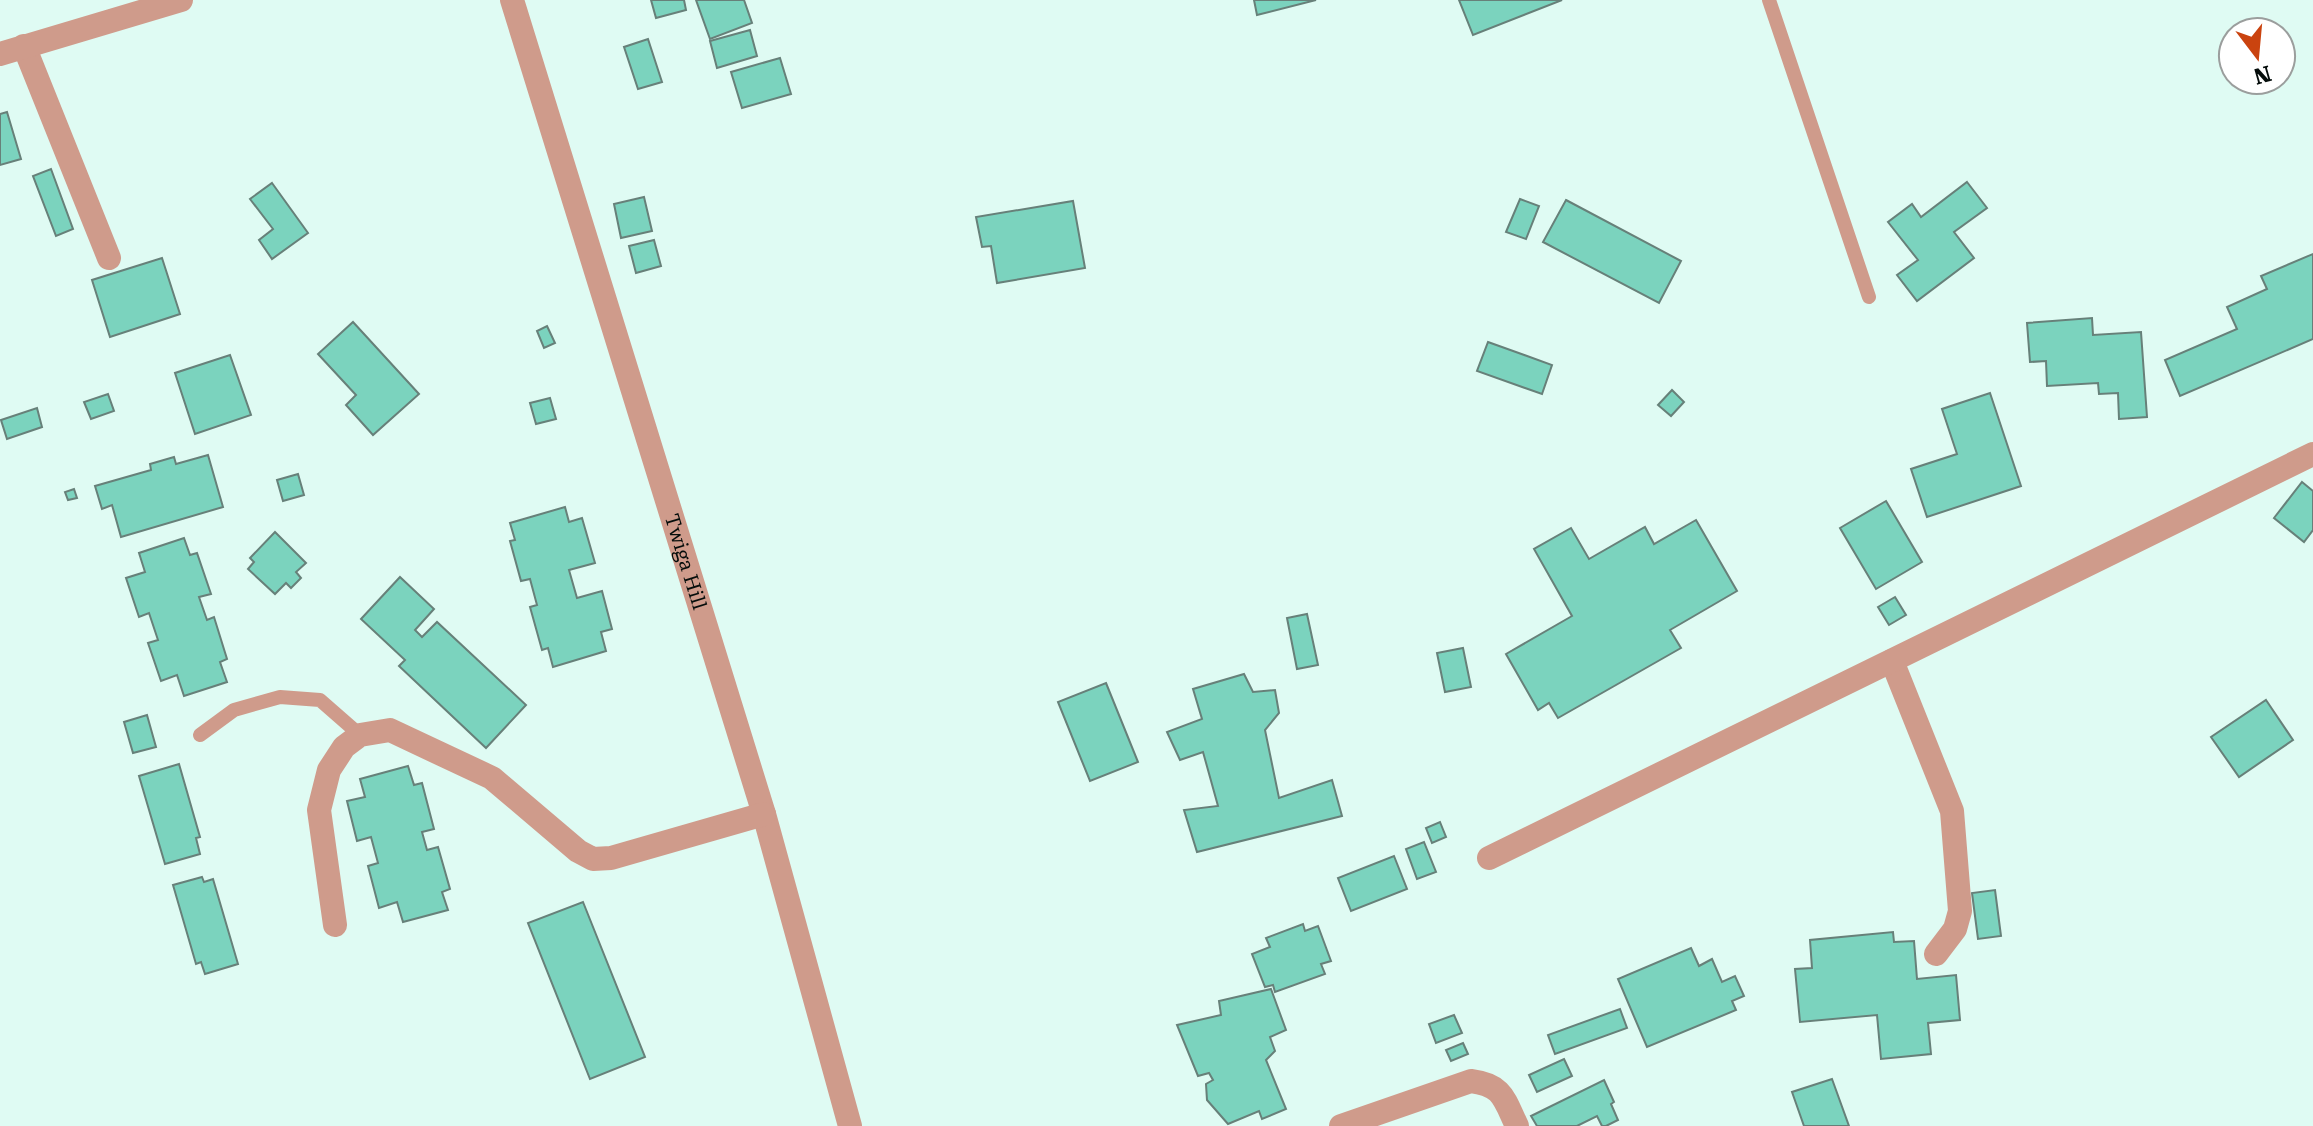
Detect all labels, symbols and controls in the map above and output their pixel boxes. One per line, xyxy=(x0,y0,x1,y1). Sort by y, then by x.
north arrow xyxy=(2217,16,2297,96)
text: N xyxy=(2251,60,2274,89)
street label: Twiga Hill xyxy=(660,511,712,612)

